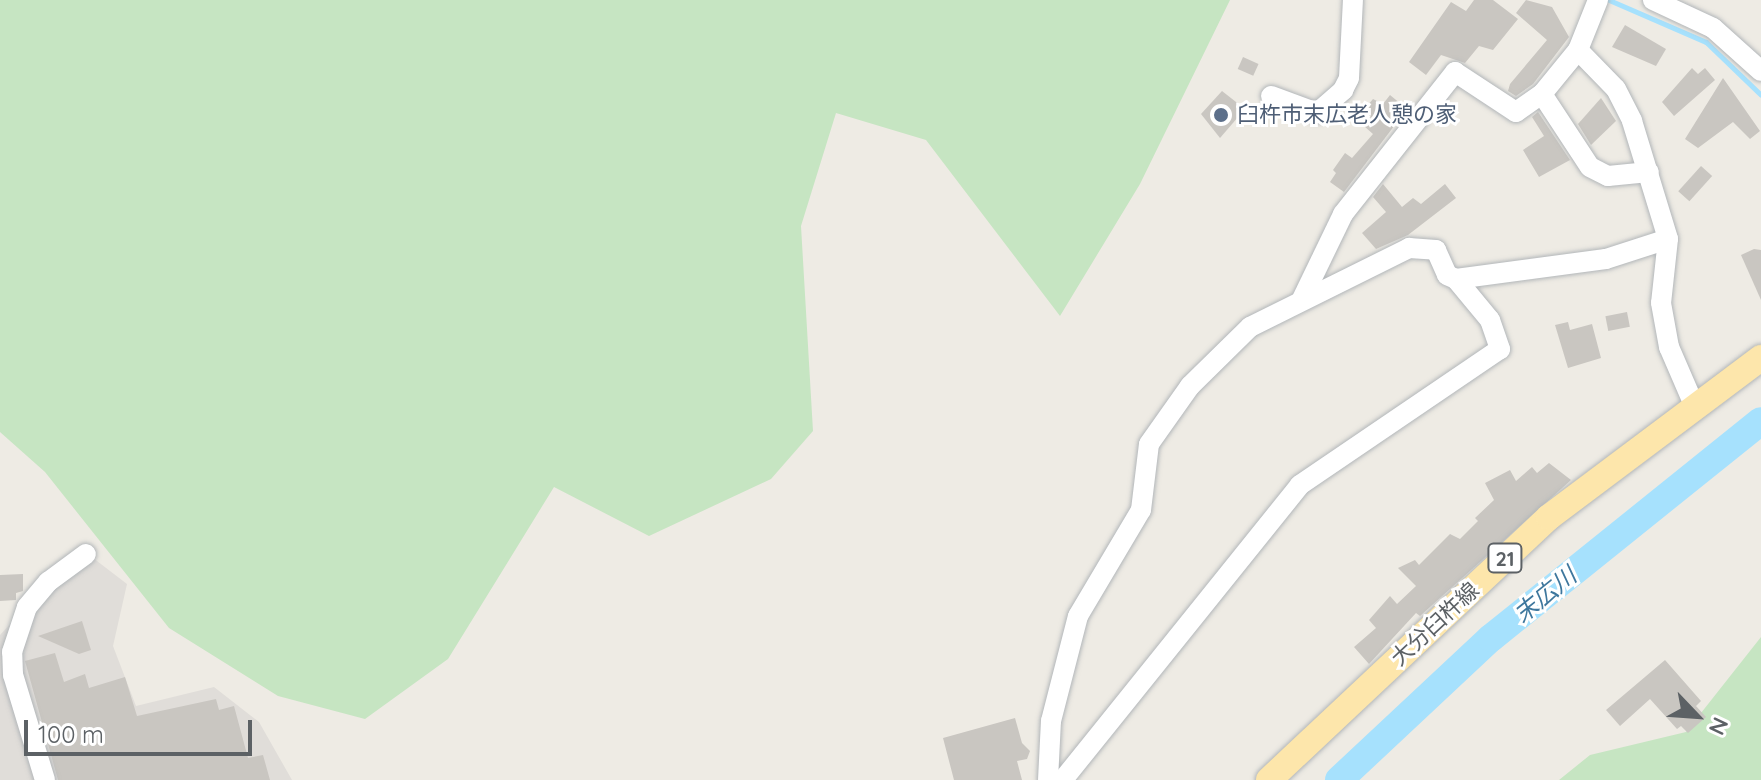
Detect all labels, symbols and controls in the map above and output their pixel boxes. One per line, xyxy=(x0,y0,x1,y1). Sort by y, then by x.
place label: 臼杵市末広老人憩の家 xyxy=(1237,102,1457,128)
marker: 臼杵市末広老人憩の家 xyxy=(1212,106,1230,124)
road number: 21 xyxy=(1487,542,1523,574)
water label: 末広川 xyxy=(1508,561,1582,629)
street label: 大分臼杵線 xyxy=(1386,577,1484,671)
north arrow xyxy=(1657,676,1737,756)
scale bar xyxy=(28,704,256,754)
text: N xyxy=(1703,713,1735,739)
text: 100 m xyxy=(38,719,104,749)

